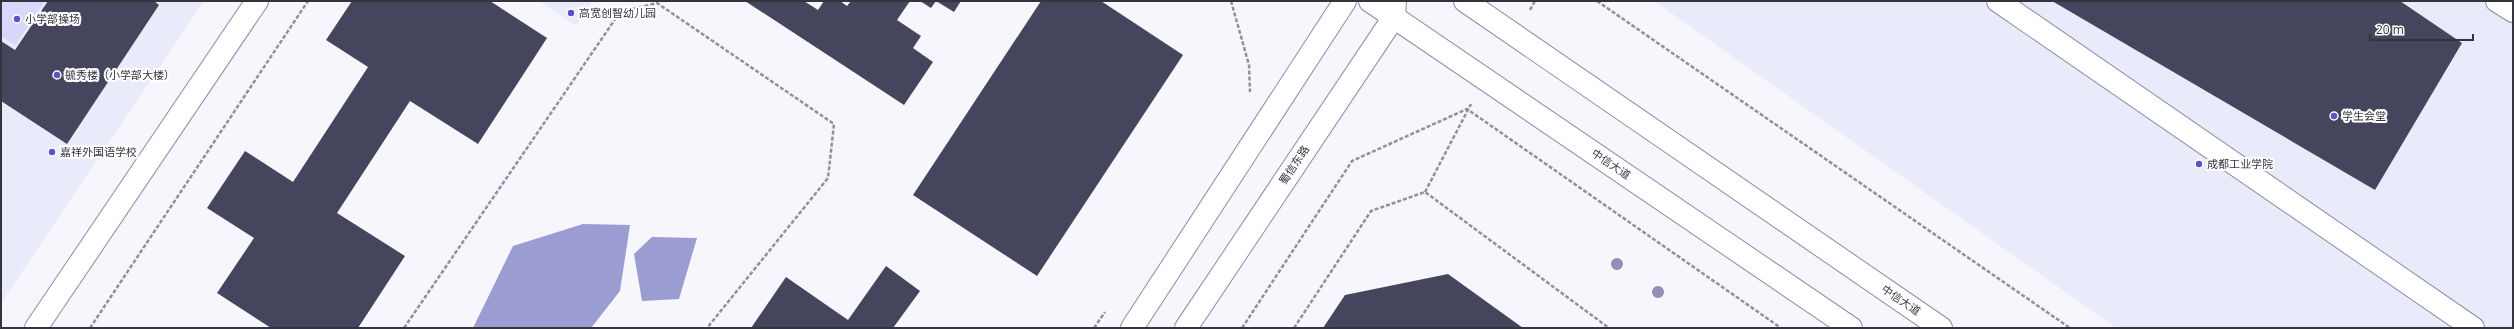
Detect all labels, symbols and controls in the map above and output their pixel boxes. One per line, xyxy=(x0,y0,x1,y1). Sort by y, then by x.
place label: 高宽创智幼儿园 xyxy=(579,5,656,20)
marker: 高宽创智幼儿园 xyxy=(566,8,576,18)
place label: 小学部操场 xyxy=(25,11,80,26)
marker: 小学部操场 xyxy=(12,14,22,24)
scale bar xyxy=(2370,16,2473,42)
text: 20 m xyxy=(2376,21,2404,38)
place label: 毓秀楼（小学部大楼） xyxy=(65,67,175,82)
marker: 毓秀楼（小学部大楼） xyxy=(52,70,62,80)
place label: 学生会堂 xyxy=(2342,108,2386,123)
marker: 学生会堂 xyxy=(2329,111,2339,121)
street label: 蜀信东路 xyxy=(1275,142,1312,187)
place label: 嘉祥外国语学校 xyxy=(60,144,137,159)
street label: 中信大道 xyxy=(1589,145,1634,182)
marker: 嘉祥外国语学校 xyxy=(47,147,57,157)
place label: 成都工业学院 xyxy=(2207,156,2273,171)
marker: 成都工业学院 xyxy=(2194,159,2204,169)
street label: 中信大道 xyxy=(1879,281,1924,318)

